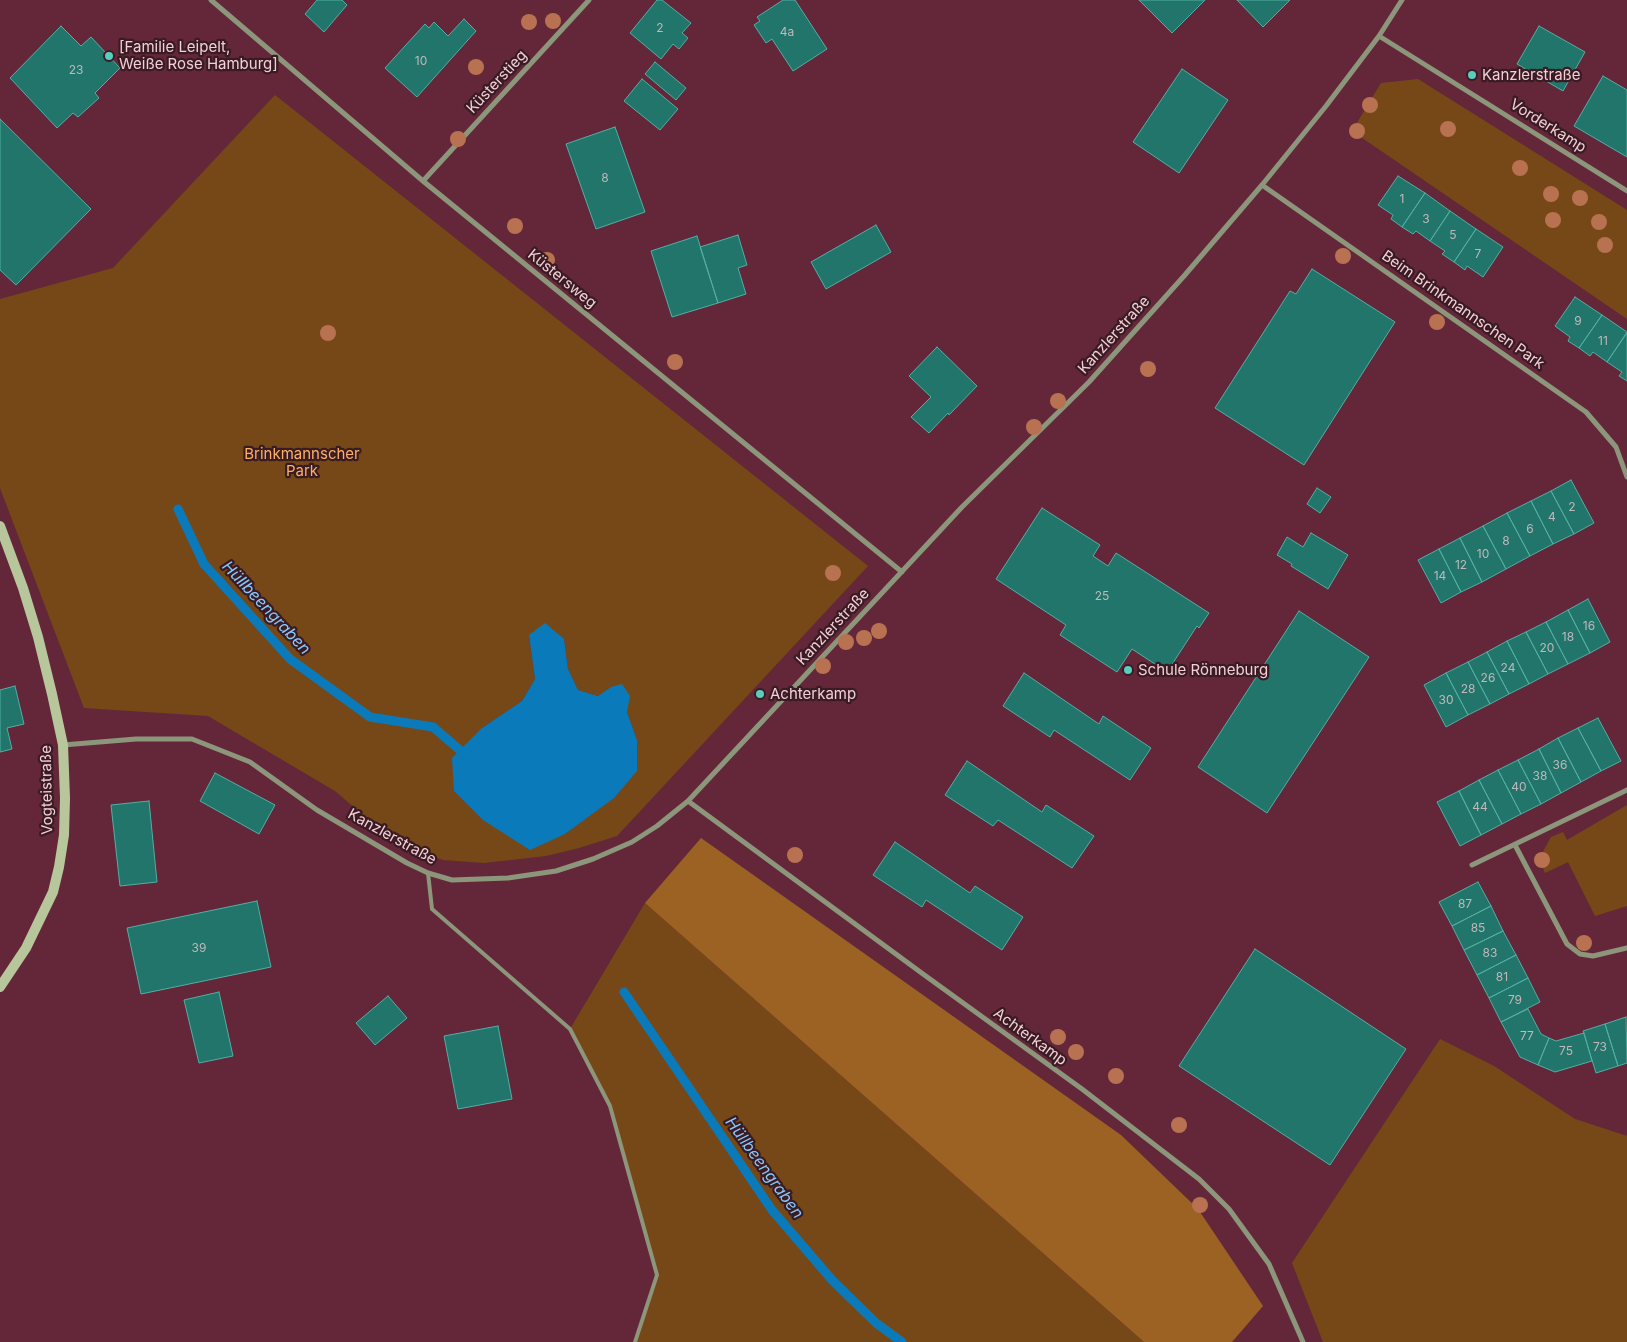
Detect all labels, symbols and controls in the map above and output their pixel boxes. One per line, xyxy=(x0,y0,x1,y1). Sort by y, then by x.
house number: 2 xyxy=(656,21,664,35)
house number: 4a xyxy=(780,25,794,39)
place label: [Familie Leipelt, Weiße Rose Hamburg] xyxy=(119,38,278,73)
street label: Küsterstieg xyxy=(463,47,531,117)
marker: [Familie Leipelt, Weiße Rose Hamburg] xyxy=(103,50,115,62)
house number: 10 xyxy=(415,54,427,68)
house number: 23 xyxy=(69,63,83,77)
place label: Kanzlerstraße xyxy=(1482,66,1581,84)
marker: Kanzlerstraße xyxy=(1466,69,1478,81)
street label: Vorderkamp xyxy=(1506,95,1590,157)
house number: 8 xyxy=(601,171,609,185)
house number: 1 xyxy=(1400,192,1404,206)
house number: 3 xyxy=(1422,212,1430,226)
house number: 5 xyxy=(1449,228,1457,242)
street label: Küstersweg xyxy=(524,246,600,312)
street label: Beim Brinkmannschen Park xyxy=(1378,247,1548,373)
house number: 7 xyxy=(1475,247,1481,261)
street label: Kanzlerstraße xyxy=(1074,292,1154,378)
house number: 9 xyxy=(1574,314,1582,328)
house number: 11 xyxy=(1598,334,1608,348)
park label: Brinkmannscher Park xyxy=(244,445,360,480)
house number: 2 xyxy=(1568,500,1576,514)
house number: 4 xyxy=(1548,510,1556,524)
house number: 6 xyxy=(1526,522,1534,536)
house number: 8 xyxy=(1502,534,1510,548)
house number: 10 xyxy=(1477,547,1489,561)
water label: Hüllbeengraben xyxy=(218,557,314,659)
house number: 12 xyxy=(1455,558,1467,572)
house number: 14 xyxy=(1434,569,1446,583)
street label: Kanzlerstraße xyxy=(793,585,873,669)
house number: 25 xyxy=(1095,589,1109,603)
house number: 16 xyxy=(1583,619,1595,633)
house number: 18 xyxy=(1562,630,1574,644)
house number: 20 xyxy=(1540,641,1554,655)
place label: Schule Rönneburg xyxy=(1138,661,1268,679)
house number: 24 xyxy=(1501,661,1515,675)
marker: Schule Rönneburg xyxy=(1122,664,1134,676)
house number: 26 xyxy=(1481,671,1495,685)
house number: 28 xyxy=(1461,682,1475,696)
place label: Achterkamp xyxy=(770,685,856,703)
marker: Achterkamp xyxy=(754,688,766,700)
house number: 30 xyxy=(1439,693,1453,707)
street label: Vogteistraße xyxy=(37,745,57,835)
house number: 36 xyxy=(1553,758,1567,772)
house number: 38 xyxy=(1533,769,1547,783)
house number: 40 xyxy=(1511,780,1527,794)
house number: 44 xyxy=(1472,800,1488,814)
street label: Kanzlerstraße xyxy=(345,805,439,869)
house number: 87 xyxy=(1458,897,1472,911)
house number: 85 xyxy=(1471,921,1485,935)
house number: 39 xyxy=(192,941,206,955)
house number: 83 xyxy=(1483,946,1497,960)
house number: 81 xyxy=(1496,970,1508,984)
house number: 79 xyxy=(1508,993,1522,1007)
street label: Achterkamp xyxy=(990,1004,1070,1070)
house number: 77 xyxy=(1520,1029,1534,1043)
house number: 73 xyxy=(1593,1040,1607,1054)
house number: 75 xyxy=(1559,1044,1573,1058)
water label: Hüllbeengraben xyxy=(721,1114,807,1222)

